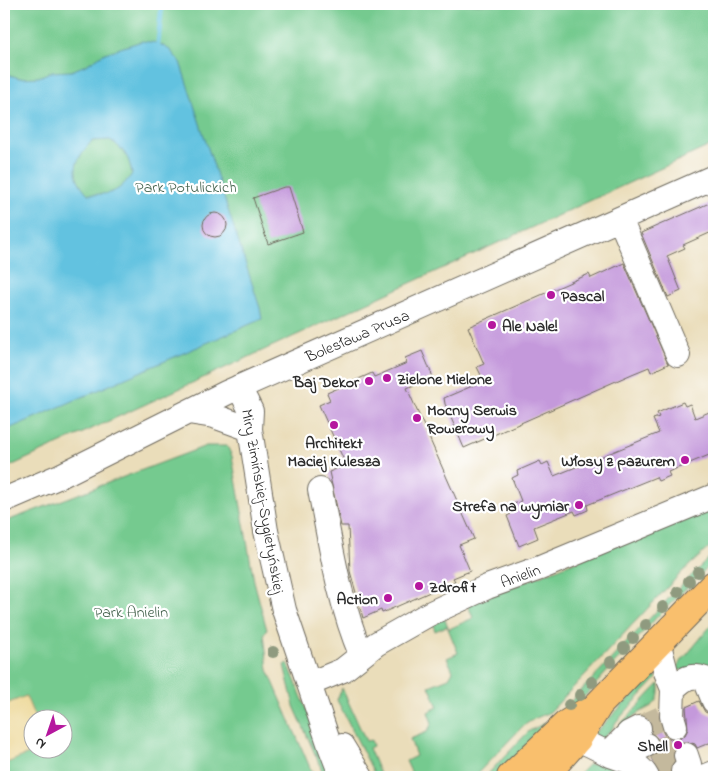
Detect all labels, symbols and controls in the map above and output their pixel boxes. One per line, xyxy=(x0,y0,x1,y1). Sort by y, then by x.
park label: Park Potulickich xyxy=(135,176,237,200)
place label: Pascal xyxy=(561,285,605,309)
marker: Pascal xyxy=(545,289,557,301)
street label: Bolesława Prusa xyxy=(301,304,414,370)
place label: Ale Nale! xyxy=(502,315,558,339)
marker: Ale Nale! xyxy=(486,319,498,331)
place label: Zielone Mielone xyxy=(397,368,493,392)
place label: Baj Dekor xyxy=(292,371,360,395)
marker: Zielone Mielone xyxy=(381,372,393,384)
marker: Baj Dekor xyxy=(363,375,375,387)
place label: Mocny Serwis Rowerowy xyxy=(426,399,517,442)
street label: Miry Zimińskiej-Sygietyńskiej xyxy=(234,407,290,596)
marker: Mocny Serwis Rowerowy xyxy=(411,412,423,424)
marker: Architekt Maciej Kulesza xyxy=(328,419,340,431)
place label: Architekt Maciej Kulesza xyxy=(288,432,381,474)
place label: Włosy z pazurem xyxy=(561,450,676,475)
marker: Włosy z pazurem xyxy=(679,454,691,466)
place label: Strefa na wymiar xyxy=(452,495,570,520)
marker: Strefa na wymiar xyxy=(573,499,585,511)
street label: Anielin xyxy=(497,559,544,595)
place label: Zdrofit xyxy=(429,576,477,600)
marker: Zdrofit xyxy=(413,580,425,592)
place label: Action xyxy=(337,588,378,612)
marker: Action xyxy=(382,592,394,604)
park label: Park Anielin xyxy=(94,601,168,625)
north arrow xyxy=(22,708,72,758)
text: N xyxy=(30,732,51,754)
place label: Shell xyxy=(638,735,668,759)
marker: Shell xyxy=(672,739,684,751)

